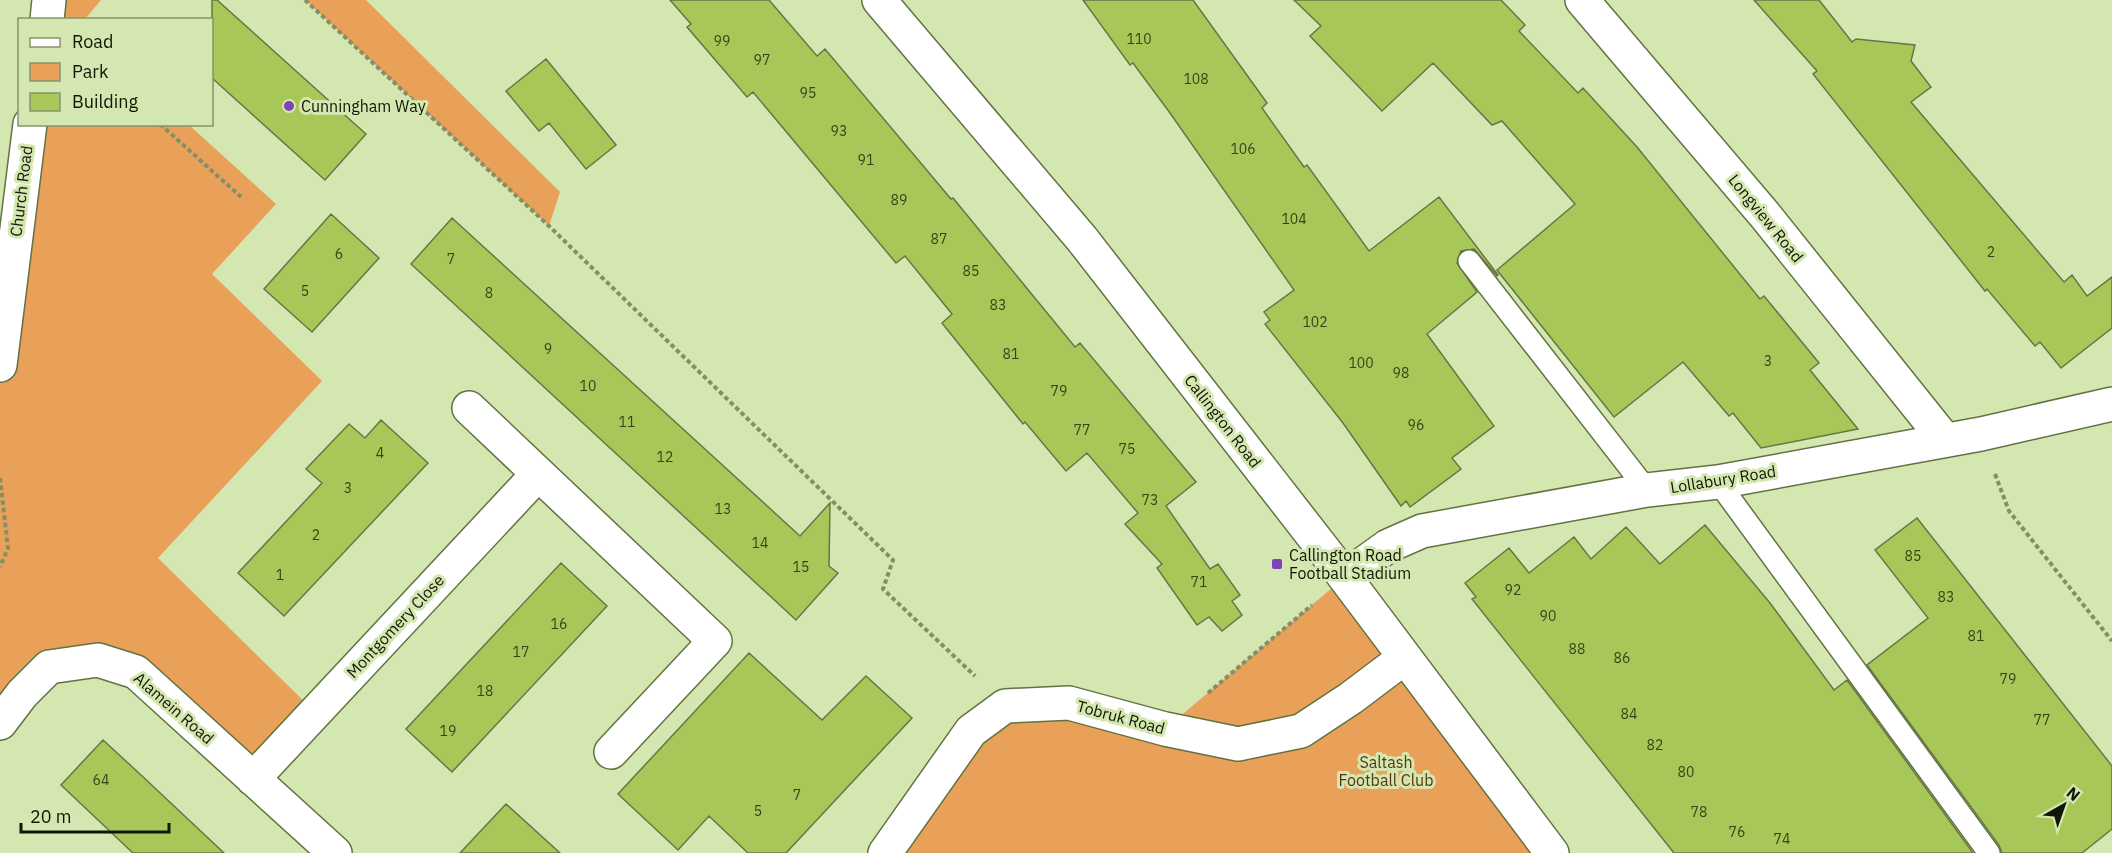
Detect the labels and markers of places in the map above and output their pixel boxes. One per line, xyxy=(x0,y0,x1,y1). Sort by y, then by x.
place label: Cunningham Way xyxy=(301,96,426,116)
marker: Cunningham Way xyxy=(282,99,296,113)
place label: Callington Road Football Stadium xyxy=(1289,545,1411,583)
marker: Callington Road Football Stadium xyxy=(1270,557,1284,571)

